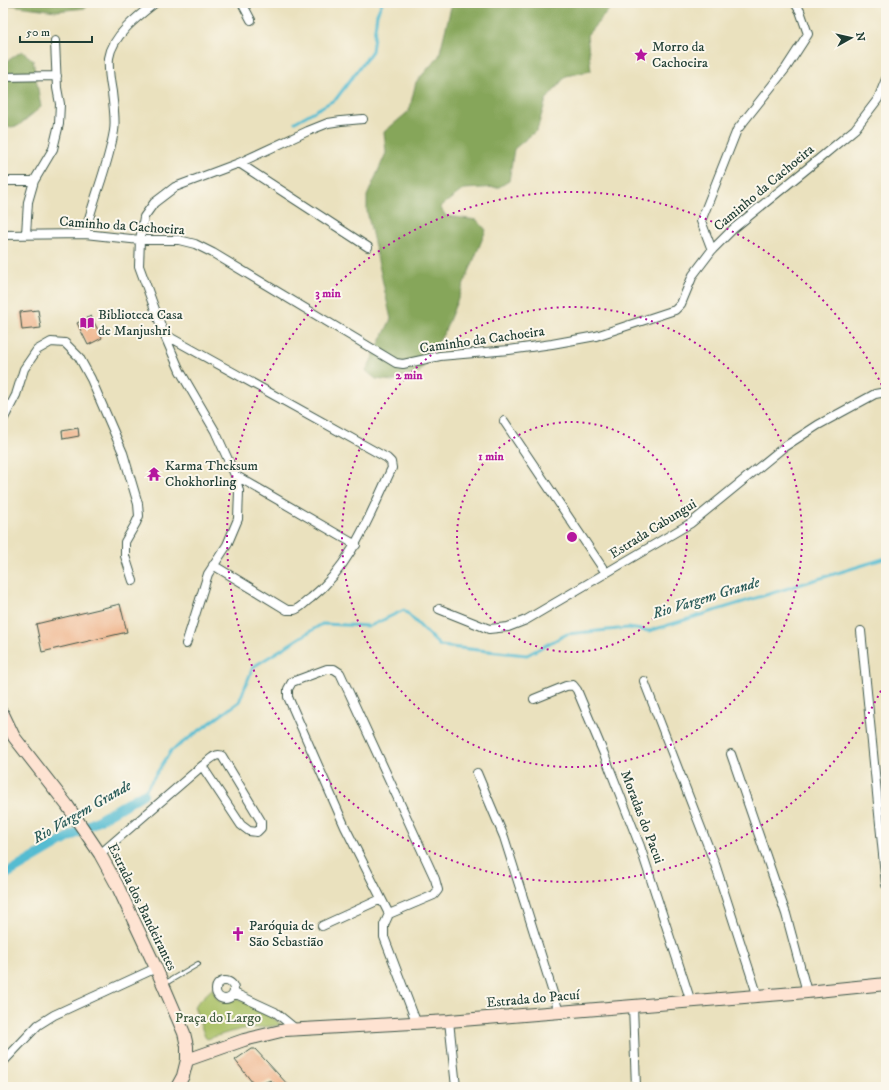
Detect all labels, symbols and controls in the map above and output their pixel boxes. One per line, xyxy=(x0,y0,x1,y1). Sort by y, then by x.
scale bar xyxy=(20,18,92,44)
north arrow xyxy=(831,18,871,58)
text: 50 m xyxy=(26,25,50,40)
text: N xyxy=(852,31,867,42)
place label: Morro da Cachoeira xyxy=(652,38,708,72)
place icon: Morro da Cachoeira xyxy=(633,47,649,63)
street label: Caminho da Cachoeira xyxy=(710,141,818,235)
street label: Caminho da Cachoeira xyxy=(59,213,185,239)
text: 3 min xyxy=(315,286,341,301)
place label: Biblioteca Casa de Manjushri xyxy=(98,306,183,340)
library icon: Biblioteca Casa de Manjushri xyxy=(79,315,95,331)
street label: Caminho da Cachoeira xyxy=(419,322,546,358)
text: 2 min xyxy=(396,368,423,383)
text: 1 min xyxy=(478,449,504,464)
place label: Karma Theksum Chokhorling xyxy=(165,457,259,491)
temple icon: Karma Theksum Chokhorling xyxy=(146,466,162,482)
street label: Estrada Cabungui xyxy=(606,495,700,563)
centre of rings xyxy=(565,530,579,544)
water label: Rio Vargem Grande xyxy=(649,572,763,624)
street label: Moradas do Pacui xyxy=(616,768,668,867)
water label: Rio Vargem Grande xyxy=(28,776,135,848)
street label: Estrada dos Bandeirantes xyxy=(103,840,181,974)
place label: Paróquia de São Sebastião xyxy=(249,917,323,951)
church icon: Paróquia de São Sebastião xyxy=(230,926,246,942)
street label: Estrada do Pacuí xyxy=(486,986,582,1012)
park label: Praça do Largo xyxy=(175,1009,261,1027)

